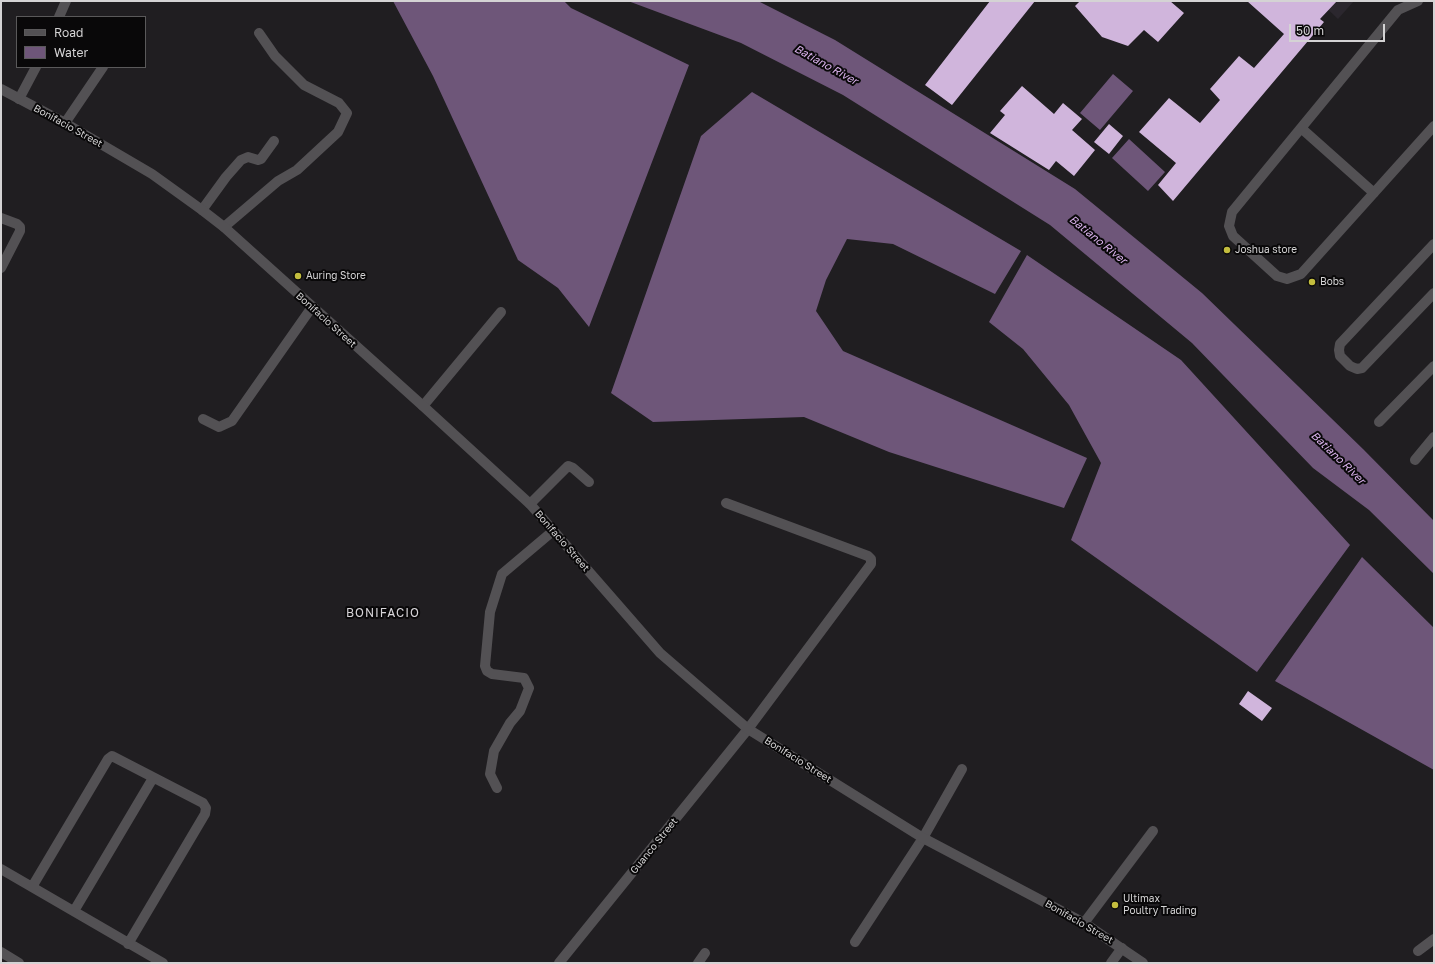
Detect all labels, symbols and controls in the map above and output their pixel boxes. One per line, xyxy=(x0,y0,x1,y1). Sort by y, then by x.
legend xyxy=(16,16,146,68)
scale bar xyxy=(1291,16,1387,42)
text: 50 m xyxy=(1296,23,1324,38)
text: Road xyxy=(54,25,83,40)
water label: Batiano River xyxy=(792,42,860,88)
text: Water xyxy=(54,45,88,60)
street label: Bonifacio Street xyxy=(31,102,105,150)
water label: Batiano River xyxy=(1067,213,1129,267)
place label: Joshua store xyxy=(1235,244,1297,256)
marker: Joshua store xyxy=(1222,245,1232,255)
place label: Auring Store xyxy=(306,270,366,282)
marker: Auring Store xyxy=(293,271,303,281)
place label: Bobs xyxy=(1320,276,1344,288)
marker: Bobs xyxy=(1307,277,1317,287)
street label: Bonifacio Street xyxy=(293,290,359,350)
water label: Batiano River xyxy=(1308,429,1368,487)
street label: Bonifacio Street xyxy=(532,508,592,574)
district label: BONIFACIO xyxy=(346,606,420,620)
street label: Bonifacio Street xyxy=(762,735,834,785)
street label: Guanco Street xyxy=(628,816,680,876)
place label: Ultimax Poultry Trading xyxy=(1123,893,1197,916)
street label: Bonifacio Street xyxy=(1043,898,1115,946)
marker: Ultimax Poultry Trading xyxy=(1110,900,1120,910)

